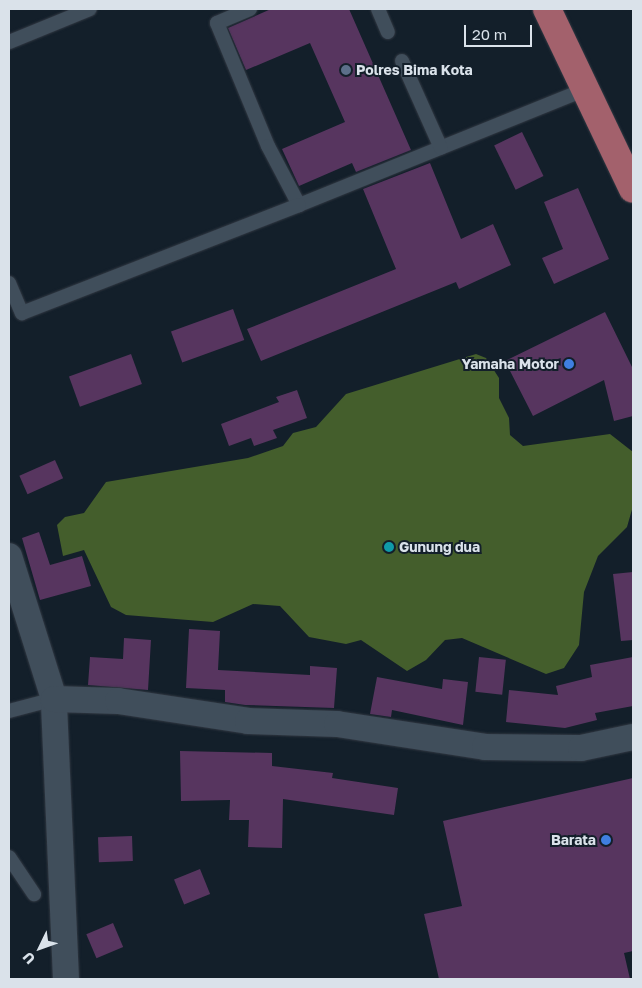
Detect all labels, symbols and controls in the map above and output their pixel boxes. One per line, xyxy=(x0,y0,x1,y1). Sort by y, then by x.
scale bar xyxy=(467,15,534,47)
text: 20 m xyxy=(472,25,507,43)
place label: Polres Bima Kota xyxy=(356,62,473,78)
marker: Polres Bima Kota xyxy=(340,64,352,76)
place label: Yamaha Motor xyxy=(461,356,559,372)
marker: Yamaha Motor xyxy=(563,358,575,370)
place label: Gunung dua xyxy=(399,539,480,555)
marker: Gunung dua xyxy=(383,541,395,553)
place label: Barata xyxy=(551,832,596,848)
marker: Barata xyxy=(600,834,612,846)
north arrow xyxy=(15,923,65,973)
text: U xyxy=(19,949,38,968)

